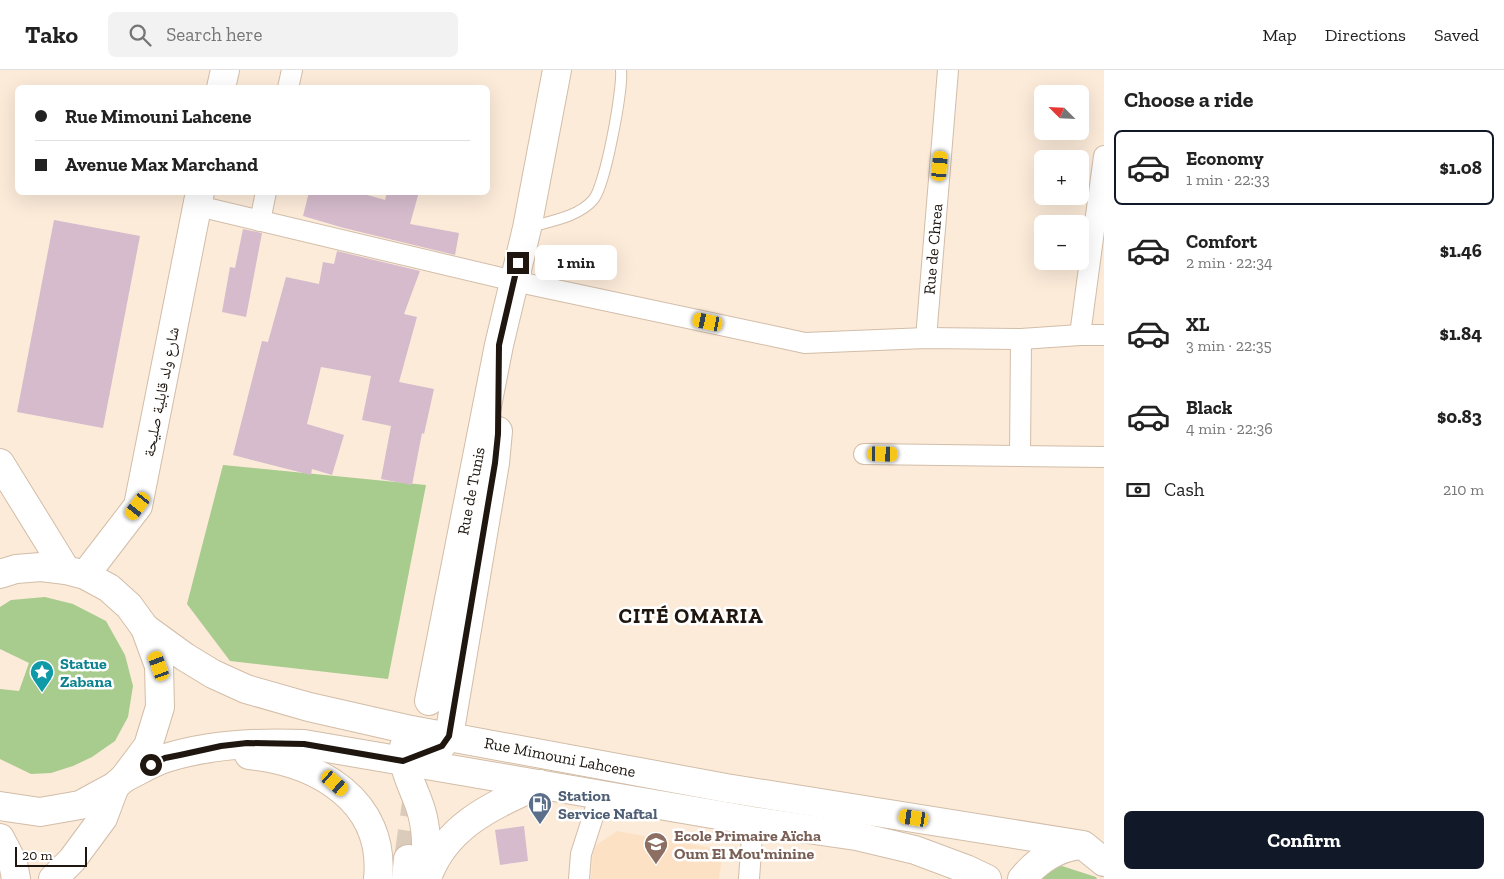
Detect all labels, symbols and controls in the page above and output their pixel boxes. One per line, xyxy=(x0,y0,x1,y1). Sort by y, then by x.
search box xyxy=(108,12,458,57)
text: Tako xyxy=(25,20,78,49)
icon: search xyxy=(126,21,154,49)
text: Search here xyxy=(166,23,262,46)
text: Map xyxy=(1262,24,1297,46)
text: Directions xyxy=(1325,24,1406,46)
text: Saved xyxy=(1434,24,1479,46)
north arrow xyxy=(1034,85,1089,140)
map controls xyxy=(1034,85,1089,270)
text: Choose a ride xyxy=(1124,86,1254,113)
text: Rue Mimouni Lahcene xyxy=(65,105,252,128)
icon: car xyxy=(1126,145,1171,190)
text: Economy xyxy=(1186,147,1264,170)
car xyxy=(931,150,948,182)
button: + xyxy=(1034,150,1089,205)
text: Avenue Max Marchand xyxy=(65,153,258,176)
text: $1.08 xyxy=(1439,156,1482,179)
text: 1 min · 22:33 xyxy=(1186,170,1270,189)
street label: Rue de Chrea xyxy=(920,202,946,295)
button: − xyxy=(1034,215,1089,270)
icon: car xyxy=(1126,228,1171,273)
text: Comfort xyxy=(1186,230,1257,253)
text: $1.46 xyxy=(1440,239,1482,262)
callout: 1 min xyxy=(536,246,618,280)
route end xyxy=(507,252,529,274)
text: 1 min xyxy=(557,253,595,272)
text: 2 min · 22:34 xyxy=(1186,253,1273,272)
icon: car xyxy=(1126,311,1171,356)
car xyxy=(691,312,724,332)
text: XL xyxy=(1186,313,1209,336)
text: $1.84 xyxy=(1440,322,1482,345)
street label: شارع ولد قابلية صليحة xyxy=(139,325,184,459)
text: 3 min · 22:35 xyxy=(1186,336,1272,355)
icon: car xyxy=(1126,394,1171,439)
text: Black xyxy=(1186,396,1232,419)
text: $0.83 xyxy=(1437,405,1482,428)
text: 4 min · 22:36 xyxy=(1186,419,1273,438)
street label: Rue de Tunis xyxy=(453,445,489,537)
car xyxy=(867,446,898,462)
icon: cash xyxy=(1124,476,1152,504)
text: Cash xyxy=(1164,478,1204,501)
text: 210 m xyxy=(1443,480,1484,499)
car xyxy=(122,490,153,522)
district label: CITÉ OMARIA xyxy=(618,603,764,628)
car xyxy=(146,649,171,683)
place label: Statue Zabana xyxy=(60,654,112,691)
place icon: Statue Zabana xyxy=(29,659,55,693)
street label: Rue Mimouni Lahcene xyxy=(483,733,637,781)
route start xyxy=(140,754,162,776)
car xyxy=(318,767,351,799)
place label: Station Service Naftal xyxy=(558,786,658,823)
fuel station icon: Station Service Naftal xyxy=(527,791,553,825)
car xyxy=(898,808,929,828)
button: Confirm xyxy=(1124,811,1484,869)
place label: Ecole Primaire Aïcha Oum El Mou'minine xyxy=(674,826,821,863)
school or university icon: Ecole Primaire Aïcha Oum El Mou'minine xyxy=(643,831,669,865)
scale bar xyxy=(15,844,88,867)
text: 20 m xyxy=(22,847,53,864)

